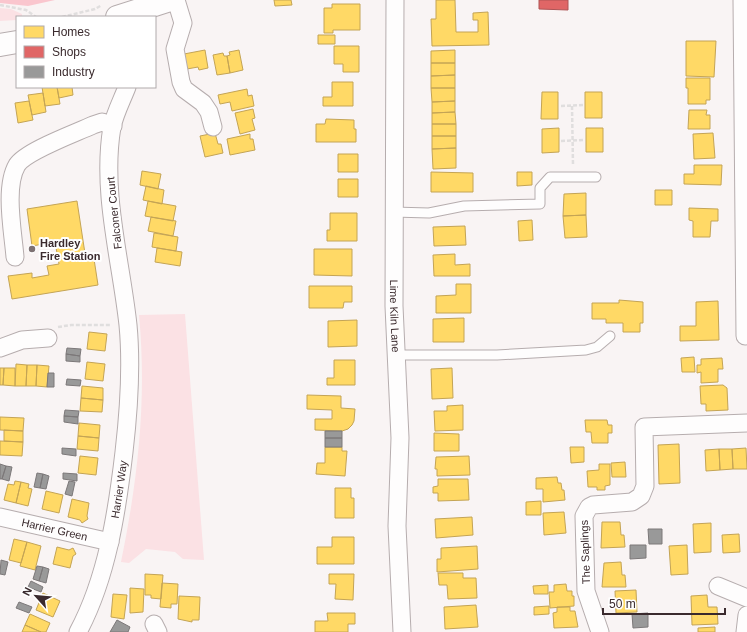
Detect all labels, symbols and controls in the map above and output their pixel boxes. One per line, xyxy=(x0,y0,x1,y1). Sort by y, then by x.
legend xyxy=(16,16,156,88)
text: Homes xyxy=(52,25,90,39)
text: Shops xyxy=(52,45,86,59)
text: Industry xyxy=(52,65,95,79)
street label: Falconer Court xyxy=(104,176,124,250)
place label: Hardley Fire Station xyxy=(40,237,101,262)
marker: Hardley Fire Station xyxy=(27,244,37,254)
street label: Lime Kiln Lane xyxy=(388,280,402,353)
street label: Harrier Way xyxy=(109,459,129,519)
street label: Harrier Green xyxy=(20,516,89,543)
street label: The Saplings xyxy=(578,519,592,584)
north arrow xyxy=(16,576,56,616)
text: N xyxy=(20,585,34,598)
scale bar xyxy=(603,590,725,616)
text: 50 m xyxy=(609,597,636,611)

